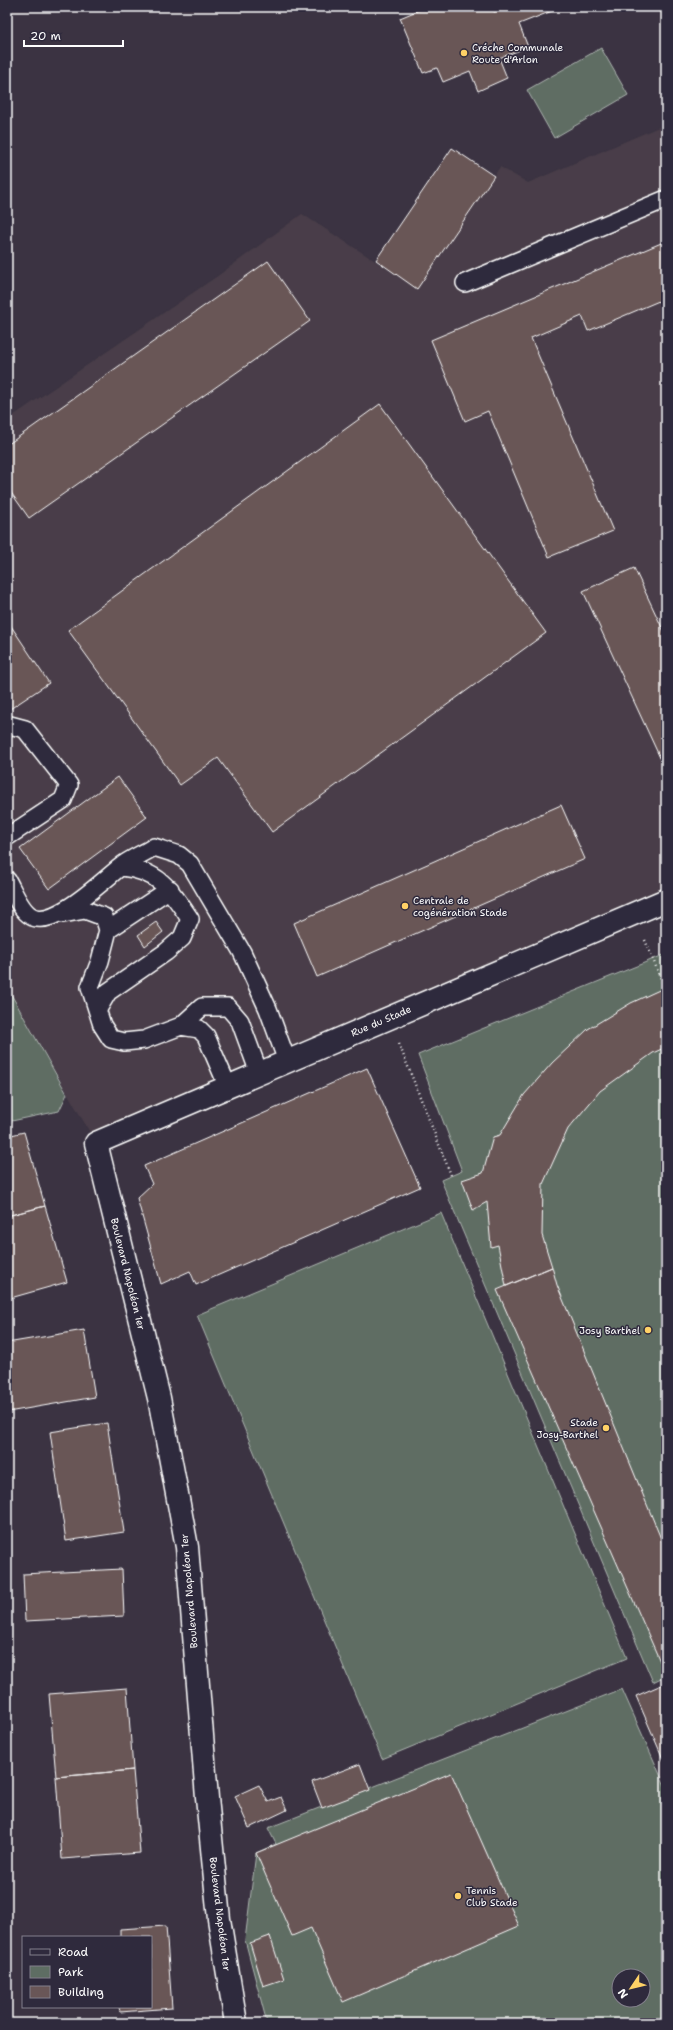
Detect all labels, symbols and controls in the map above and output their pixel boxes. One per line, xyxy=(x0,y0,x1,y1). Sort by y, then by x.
scale bar xyxy=(24,22,123,48)
text: 20 m xyxy=(30,28,61,44)
place label: Créche Communale Route d'Arlon xyxy=(472,41,564,66)
marker: Créche Communale Route d'Arlon xyxy=(459,48,469,58)
place label: Centrale de cogénération Stade xyxy=(413,894,508,919)
marker: Centrale de cogénération Stade xyxy=(400,901,410,911)
street label: Rue du Stade xyxy=(349,1002,414,1040)
street label: Boulevard Napoléon 1er xyxy=(108,1217,148,1332)
place label: Josy Barthel xyxy=(579,1324,640,1337)
marker: Josy Barthel xyxy=(643,1325,653,1335)
place label: Stade Josy-Barthel xyxy=(537,1416,598,1441)
marker: Stade Josy-Barthel xyxy=(601,1423,611,1433)
street label: Boulevard Napoléon 1er xyxy=(177,1533,200,1649)
street label: Boulevard Napoléon 1er xyxy=(207,1856,233,1972)
place label: Tennis Club Stade xyxy=(466,1884,518,1909)
marker: Tennis Club Stade xyxy=(453,1891,463,1901)
legend xyxy=(22,1936,152,2008)
text: Road xyxy=(58,1944,89,1960)
text: Park xyxy=(58,1964,84,1980)
north arrow xyxy=(611,1968,651,2008)
text: Building xyxy=(58,1984,104,2000)
text: N xyxy=(614,1985,632,2001)

